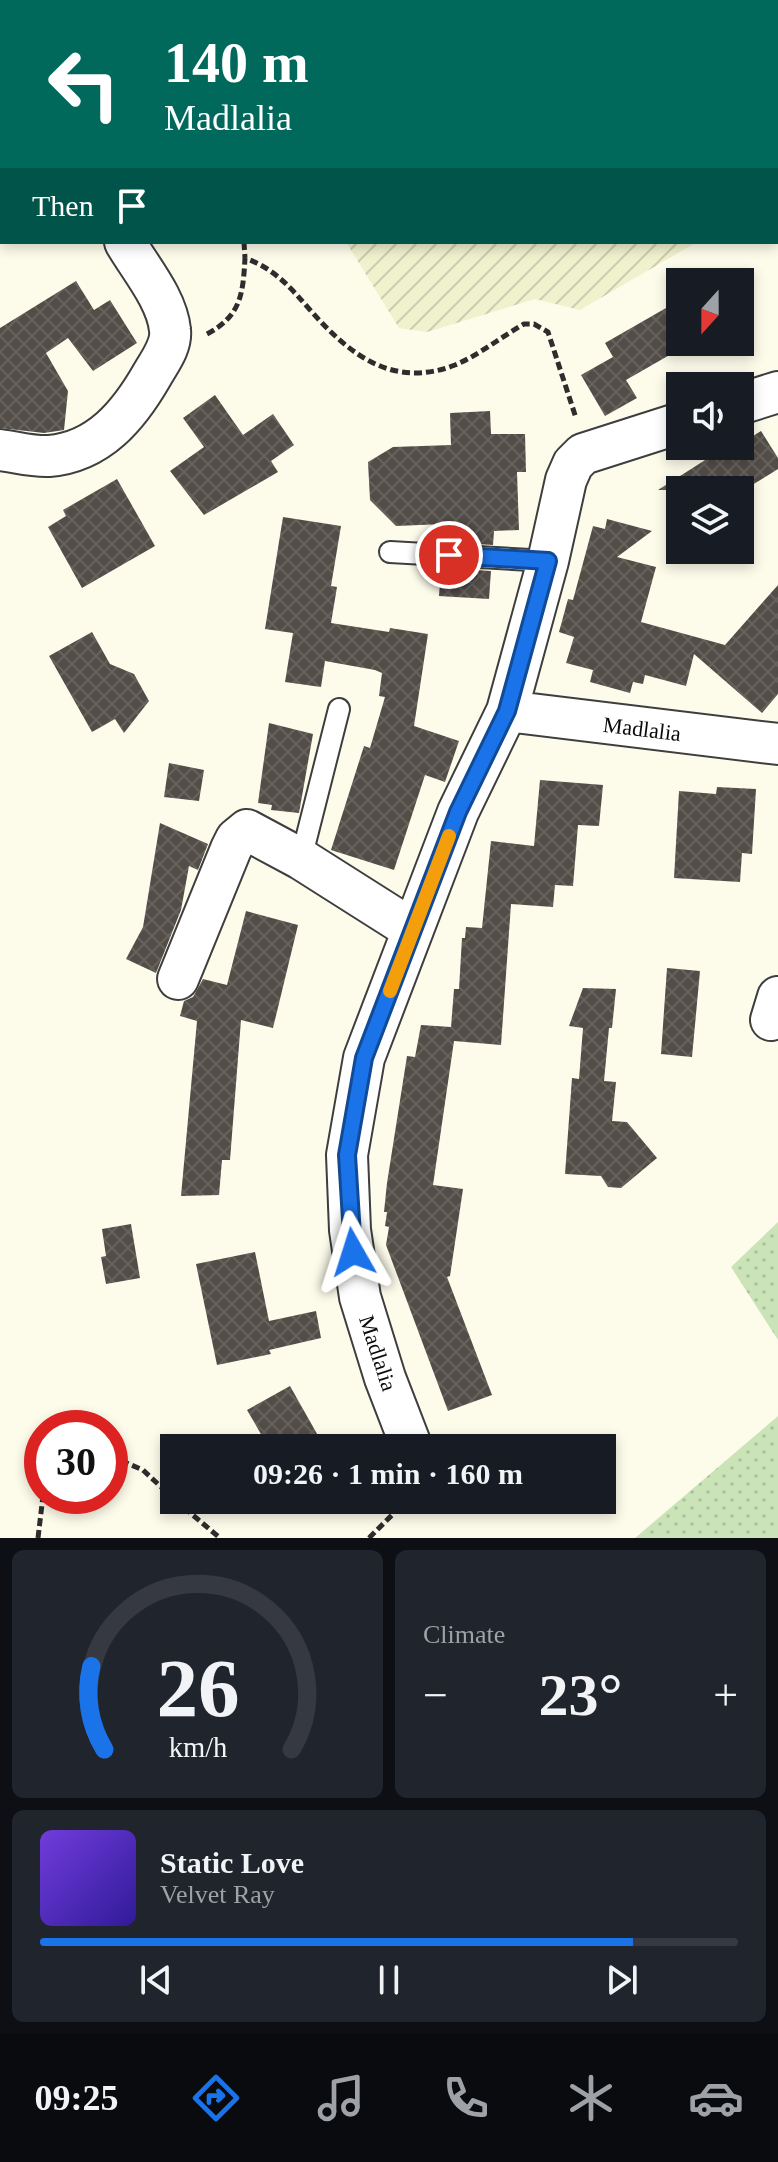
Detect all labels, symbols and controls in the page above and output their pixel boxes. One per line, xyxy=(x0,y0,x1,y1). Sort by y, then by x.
icon: left xyxy=(32,32,136,136)
text: 140 m xyxy=(164,32,309,94)
text: Madlalia xyxy=(164,98,292,138)
icon: arrive xyxy=(110,184,154,228)
text: Then xyxy=(32,189,94,222)
north arrow xyxy=(666,268,754,356)
map controls xyxy=(666,268,754,564)
button: sound xyxy=(666,372,754,460)
button: layers xyxy=(666,476,754,564)
pin xyxy=(415,521,483,589)
icon: arrive xyxy=(427,533,471,577)
street label: Madlalia xyxy=(602,712,683,746)
position arrow xyxy=(311,1210,395,1294)
street label: Madlalia xyxy=(354,1312,402,1394)
speed limit sign: 30 xyxy=(24,1410,128,1514)
text: 09:26 · 1 min · 160 m xyxy=(253,1457,523,1490)
text: Climate xyxy=(423,1620,505,1649)
text: 26 xyxy=(156,1642,239,1734)
text: 23° xyxy=(539,1662,623,1728)
text: − xyxy=(423,1671,448,1720)
text: + xyxy=(713,1671,738,1720)
text: km/h xyxy=(168,1732,227,1763)
text: Static Love xyxy=(160,1846,304,1879)
text: Velvet Ray xyxy=(160,1880,275,1909)
icon: previous xyxy=(134,1958,178,2002)
icon: pause xyxy=(367,1958,411,2002)
icon: next xyxy=(600,1958,644,2002)
icon: directions xyxy=(188,2070,244,2126)
icon: music xyxy=(313,2070,369,2126)
icon: phone xyxy=(438,2070,494,2126)
icon: climate xyxy=(563,2070,619,2126)
icon: car xyxy=(688,2070,744,2126)
text: 09:25 xyxy=(35,2078,119,2118)

